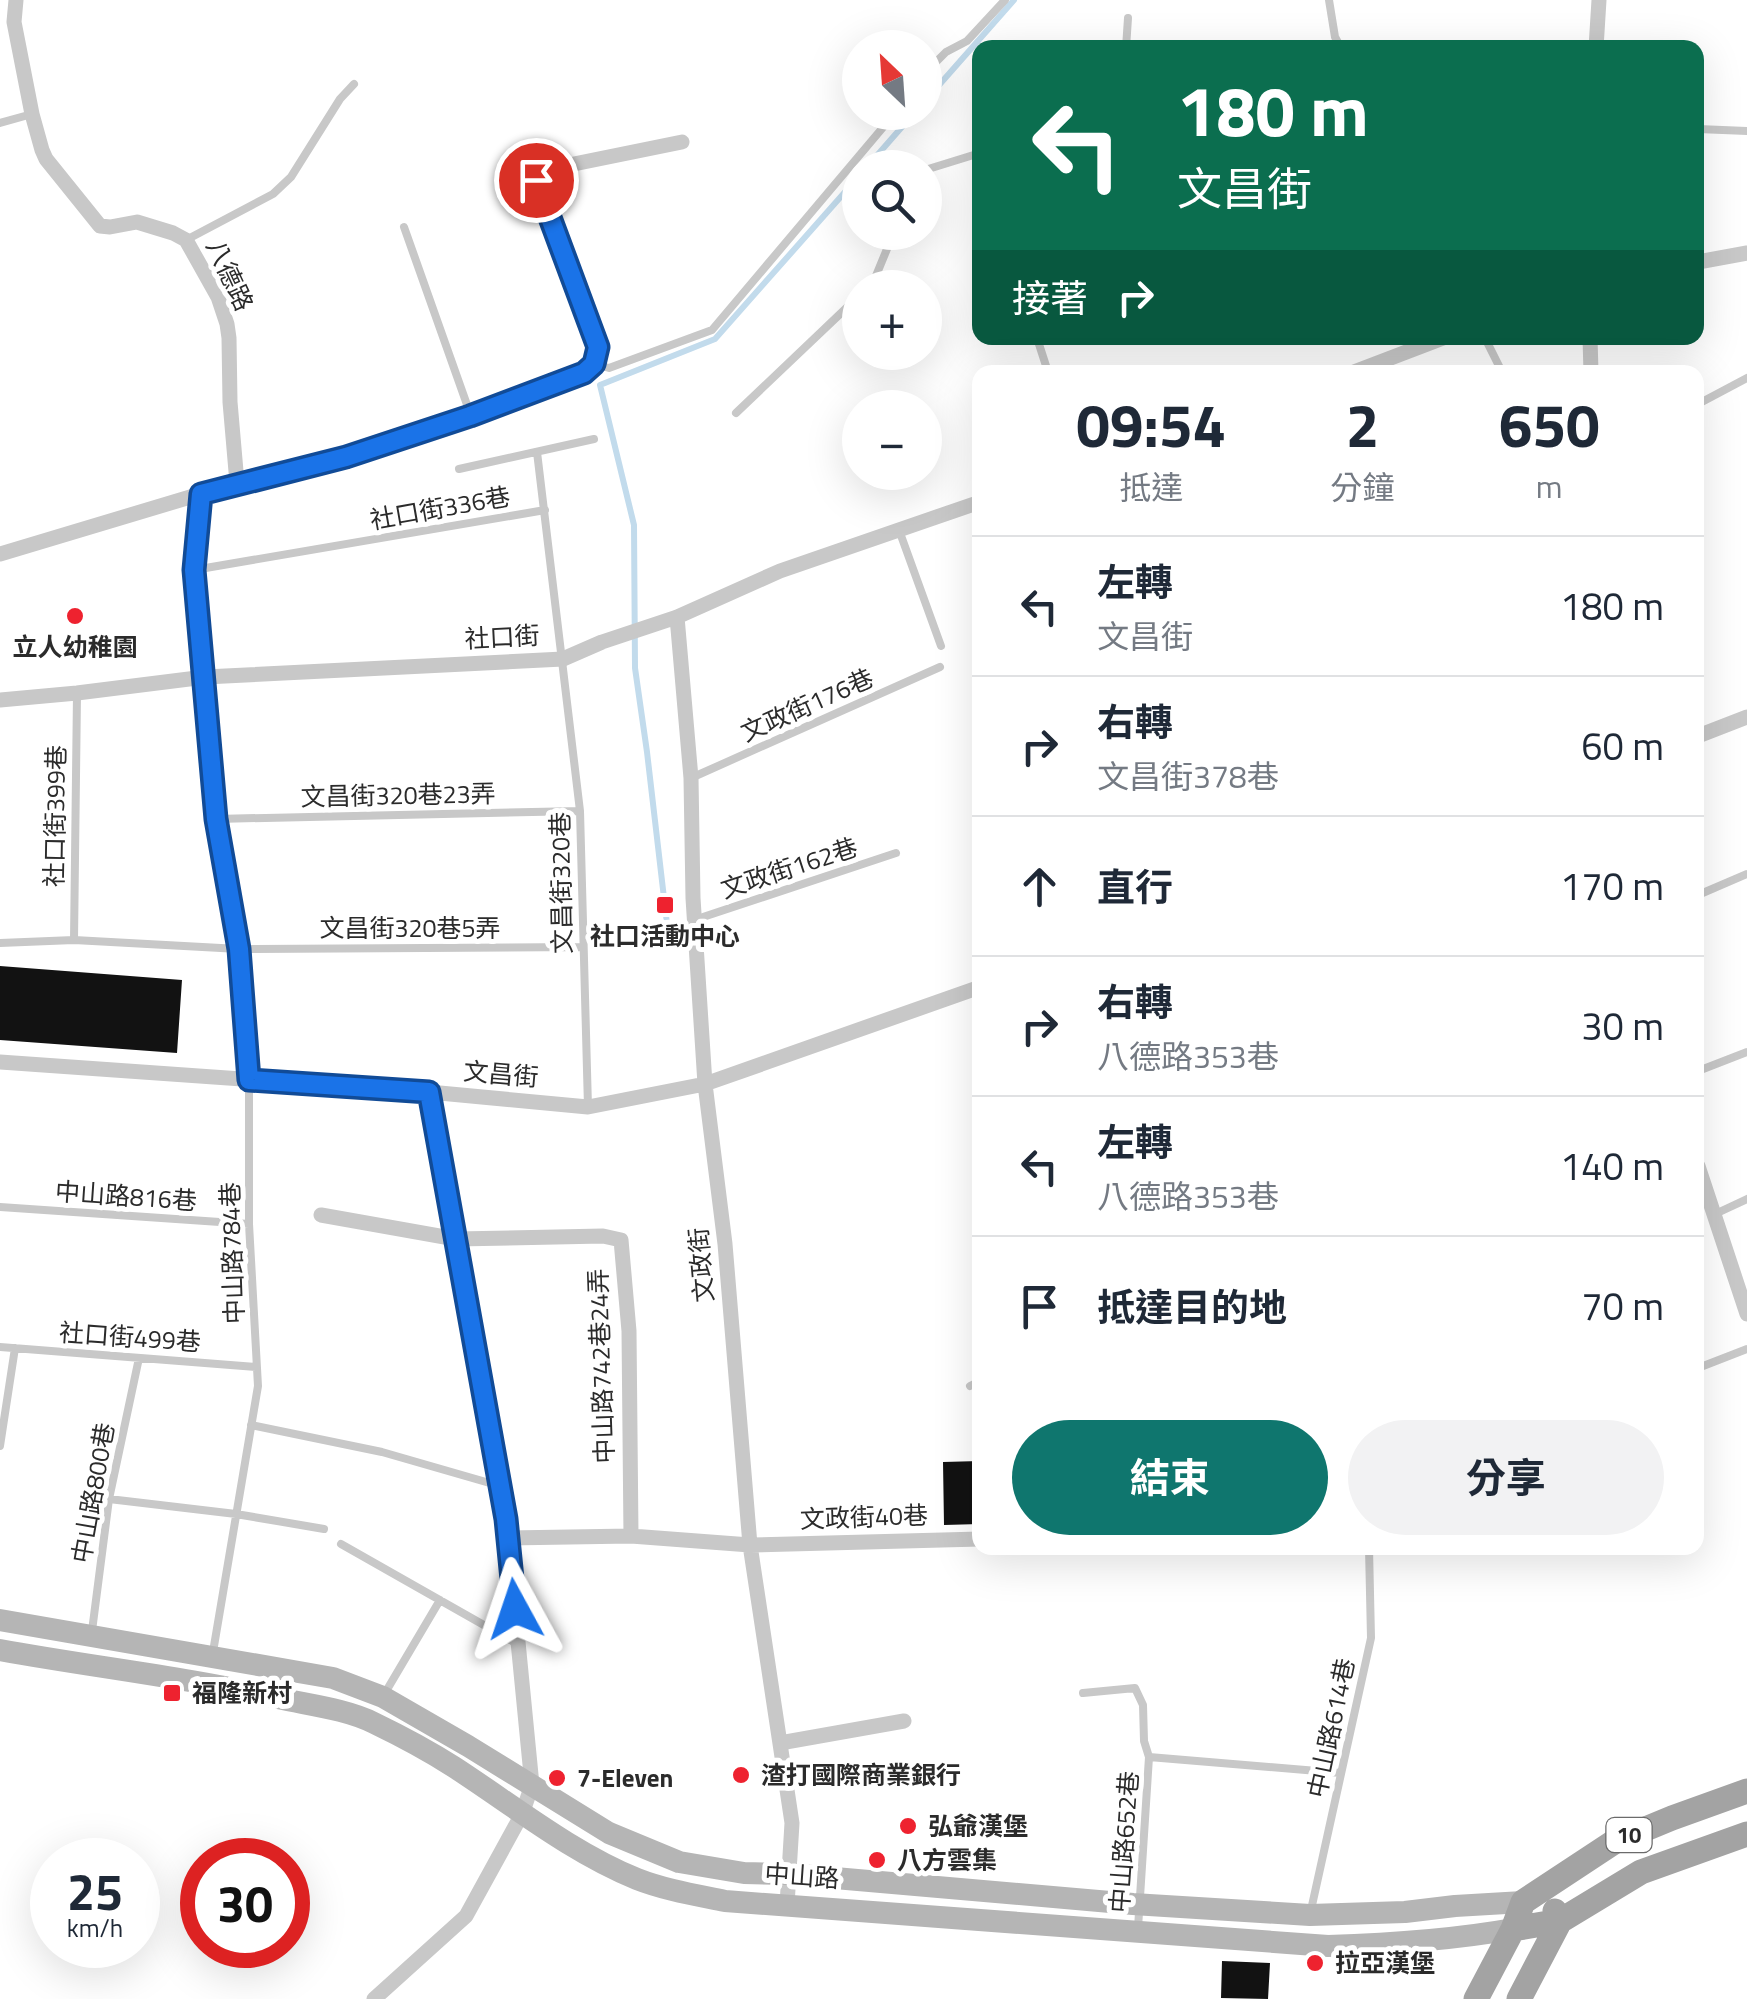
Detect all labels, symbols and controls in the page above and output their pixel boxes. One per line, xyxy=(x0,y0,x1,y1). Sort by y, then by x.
north arrow xyxy=(842,30,942,130)
map controls xyxy=(842,30,942,490)
text: 180 m xyxy=(1177,57,1369,163)
icon: left xyxy=(1012,80,1142,210)
pin xyxy=(494,138,579,223)
button: search xyxy=(842,150,942,250)
icon: arrive xyxy=(509,153,564,208)
text: 文昌街 xyxy=(1177,154,1312,222)
street label: 八德路 xyxy=(197,233,263,317)
text: 接著 xyxy=(1012,269,1088,327)
button: + xyxy=(842,270,942,370)
icon: right xyxy=(1108,270,1163,325)
text: 09:54 xyxy=(1076,379,1226,470)
text: 2 xyxy=(1346,379,1379,470)
text: 650 xyxy=(1499,379,1600,470)
button: − xyxy=(842,390,942,490)
text: m xyxy=(1536,462,1563,510)
text: 抵達 xyxy=(1119,463,1183,511)
text: 分鐘 xyxy=(1330,463,1394,511)
street label: 社口街336巷 xyxy=(367,477,513,539)
text: 左轉 xyxy=(1097,553,1173,611)
text: 180 m xyxy=(1560,577,1664,635)
icon: left xyxy=(1012,579,1067,634)
marker: 立人幼稚園 xyxy=(64,605,86,627)
text: 文昌街 xyxy=(1097,612,1193,660)
street label: 社口街 xyxy=(464,616,540,658)
place label: 立人幼稚園 xyxy=(12,628,138,666)
street label: 文政街176巷 xyxy=(734,659,880,751)
text: 右轉 xyxy=(1097,693,1173,751)
text: 60 m xyxy=(1581,717,1664,775)
icon: right xyxy=(1012,719,1067,774)
street label: 社口街399巷 xyxy=(35,745,75,887)
text: 文昌街378巷 xyxy=(1097,752,1279,800)
street label: 文昌街320巷23弄 xyxy=(300,774,496,816)
street label: 文昌街320巷 xyxy=(541,812,581,954)
street label: 文政街162巷 xyxy=(716,828,862,908)
text: 170 m xyxy=(1560,857,1664,915)
text: 直行 xyxy=(1097,858,1173,916)
icon: ahead xyxy=(1012,859,1067,914)
marker: 社口活動中心 xyxy=(654,894,676,916)
street label: 文昌街320巷5弄 xyxy=(319,909,501,947)
place label: 社口活動中心 xyxy=(590,917,740,955)
text: 右轉 xyxy=(1097,973,1173,1031)
text: 30 m xyxy=(1581,997,1664,1055)
icon: right xyxy=(1012,999,1067,1054)
text: 八德路353巷 xyxy=(1097,1032,1279,1080)
street label: 文昌街 xyxy=(462,1052,540,1096)
text: 左轉 xyxy=(1097,1113,1173,1171)
text: 140 m xyxy=(1560,1137,1664,1195)
icon: left xyxy=(1012,1139,1067,1194)
street label: 中山路816巷 xyxy=(54,1172,198,1220)
text: 八德路353巷 xyxy=(1097,1172,1279,1220)
street label: 中山路784巷 xyxy=(211,1181,253,1325)
street label: 文政街 xyxy=(679,1226,723,1304)
street label: 中山路742巷24弄 xyxy=(579,1268,623,1464)
text: 70 m xyxy=(1581,1277,1664,1335)
text: 抵達目的地 xyxy=(1097,1278,1287,1336)
icon: arrive xyxy=(1012,1279,1067,1334)
street label: 社口街499巷 xyxy=(58,1313,202,1361)
street label: 中山路800巷 xyxy=(62,1420,124,1566)
button: 結束 xyxy=(1012,1420,1328,1535)
button: 分享 xyxy=(1348,1420,1664,1535)
street label: 文政街40巷 xyxy=(799,1496,929,1538)
position arrow xyxy=(463,1557,567,1661)
street label: 中山路614巷 xyxy=(1298,1655,1364,1801)
place label: 福隆新村 xyxy=(192,1674,292,1712)
marker: 福隆新村 xyxy=(161,1682,183,1704)
place label: 渣打國際商業銀行 xyxy=(761,1756,961,1794)
place label: 7-Eleven xyxy=(577,1759,673,1797)
marker: 渣打國際商業銀行 xyxy=(730,1764,752,1786)
marker: 7-Eleven xyxy=(546,1767,568,1789)
street label: 中山路652巷 xyxy=(1100,1770,1148,1914)
place label: 弘爺漢堡 xyxy=(928,1807,1028,1845)
marker: 弘爺漢堡 xyxy=(897,1815,919,1837)
road number: 10 xyxy=(1606,1818,1652,1852)
speed limit sign: 30 xyxy=(180,1838,310,1968)
place label: 八方雲集 xyxy=(897,1841,997,1879)
marker: 八方雲集 xyxy=(866,1849,888,1871)
text: 25 xyxy=(67,1853,123,1929)
street label: 中山路 xyxy=(763,1854,841,1898)
text: km/h xyxy=(67,1909,123,1947)
place label: 拉亞漢堡 xyxy=(1335,1944,1435,1982)
marker: 拉亞漢堡 xyxy=(1304,1952,1326,1974)

